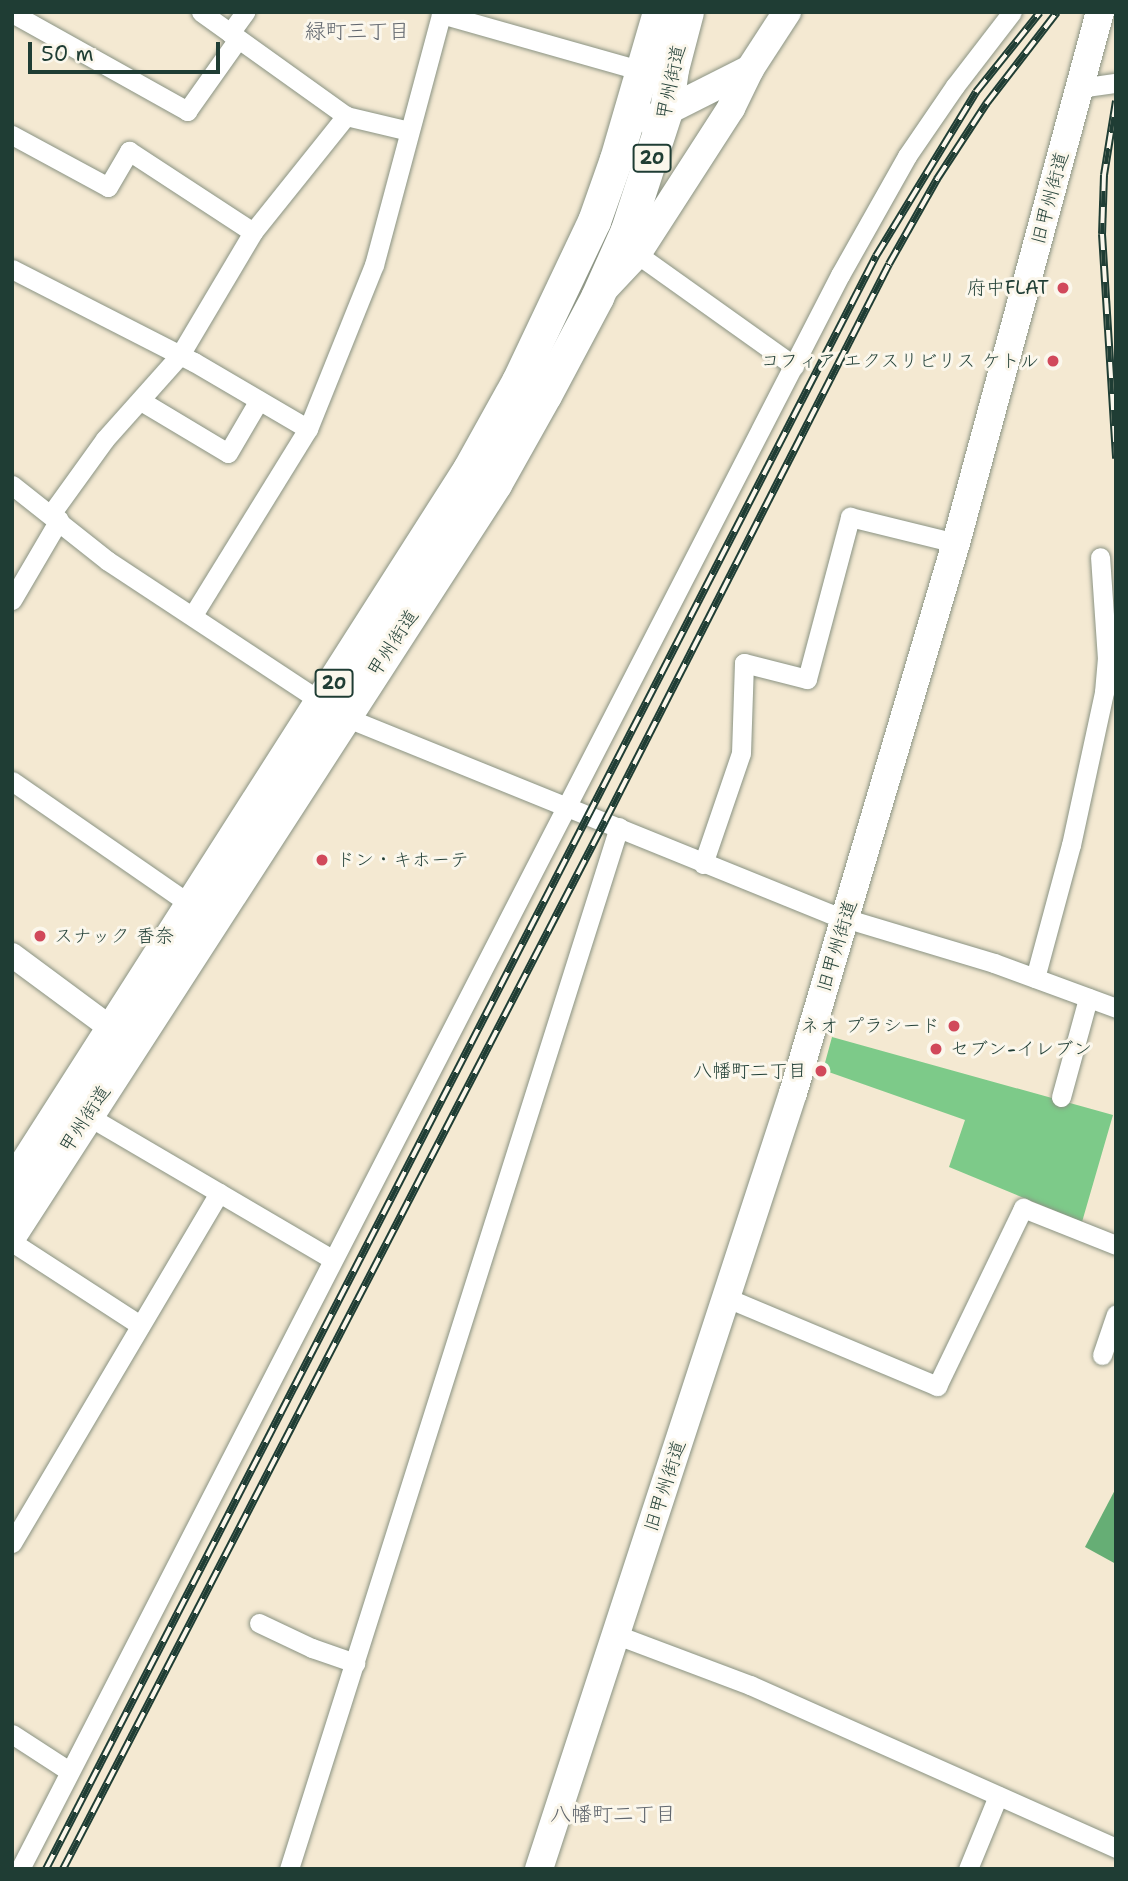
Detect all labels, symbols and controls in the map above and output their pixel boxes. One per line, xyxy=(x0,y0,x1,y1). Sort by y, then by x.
district label: 緑町三丁目 xyxy=(305,18,409,44)
scale bar xyxy=(32,28,224,72)
text: 50 m xyxy=(41,40,94,68)
street label: 甲州街道 xyxy=(652,42,690,122)
road number: 20 xyxy=(631,144,673,173)
street label: 旧甲州街道 xyxy=(1027,149,1073,247)
place label: 府中FLAT xyxy=(967,277,1049,299)
marker: 府中FLAT xyxy=(1055,280,1071,296)
place label: コフィア エクスリビリス ケトル xyxy=(760,350,1039,372)
marker: コフィア エクスリビリス ケトル xyxy=(1045,353,1061,369)
street label: 甲州街道 xyxy=(363,605,423,681)
road number: 20 xyxy=(313,668,355,698)
place label: ドン・キホーテ xyxy=(336,849,469,871)
marker: ドン・キホーテ xyxy=(314,852,330,868)
street label: 旧甲州街道 xyxy=(812,897,862,995)
place label: スナック 香奈 xyxy=(54,925,174,947)
marker: スナック 香奈 xyxy=(32,928,48,944)
place label: ネオ プラシード xyxy=(801,1015,940,1037)
marker: ネオ プラシード xyxy=(946,1018,962,1034)
place label: セブン-イレブン xyxy=(950,1038,1092,1060)
marker: セブン-イレブン xyxy=(928,1041,944,1057)
place label: 八幡町二丁目 xyxy=(693,1060,807,1082)
marker: 八幡町二丁目 xyxy=(813,1063,829,1079)
street label: 甲州街道 xyxy=(55,1081,115,1157)
street label: 旧甲州街道 xyxy=(639,1437,691,1535)
district label: 八幡町二丁目 xyxy=(550,1801,676,1827)

